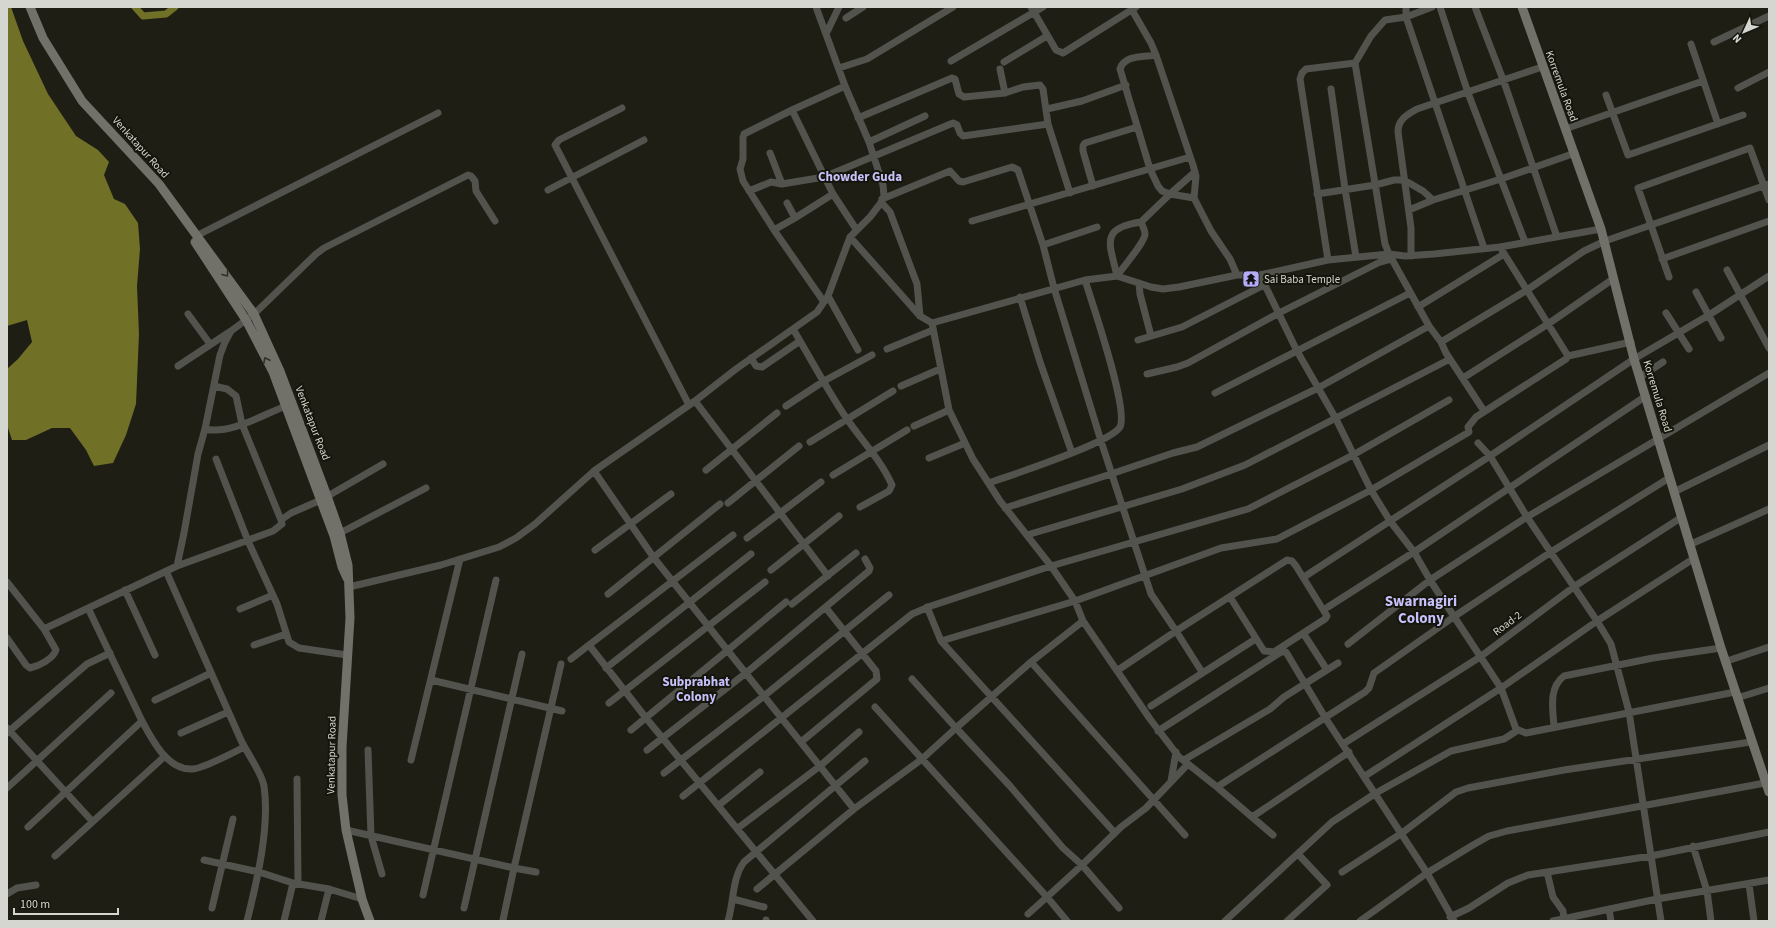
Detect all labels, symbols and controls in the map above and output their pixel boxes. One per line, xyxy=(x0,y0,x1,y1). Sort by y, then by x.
north arrow xyxy=(1724,12,1764,52)
text: N xyxy=(1729,31,1745,46)
street label: Korremula Road xyxy=(1542,49,1581,124)
street label: Venkatapur Road xyxy=(109,113,172,182)
district label: Chowder Guda xyxy=(818,168,902,186)
temple icon: Sai Baba Temple xyxy=(1241,269,1261,289)
one-way arrow xyxy=(221,270,229,277)
place label: Sai Baba Temple xyxy=(1264,272,1341,287)
one-way arrow xyxy=(264,356,271,364)
street label: Korremula Road xyxy=(1639,358,1676,434)
street label: Venkatapur Road xyxy=(291,384,334,462)
district label: Swarnagiri Colony xyxy=(1385,591,1457,629)
street label: Road-2 xyxy=(1490,608,1525,639)
district label: Subprabhat Colony xyxy=(662,673,730,706)
street label: Venkatapur Road xyxy=(323,716,340,794)
scale bar xyxy=(14,890,118,916)
text: 100 m xyxy=(20,896,50,913)

